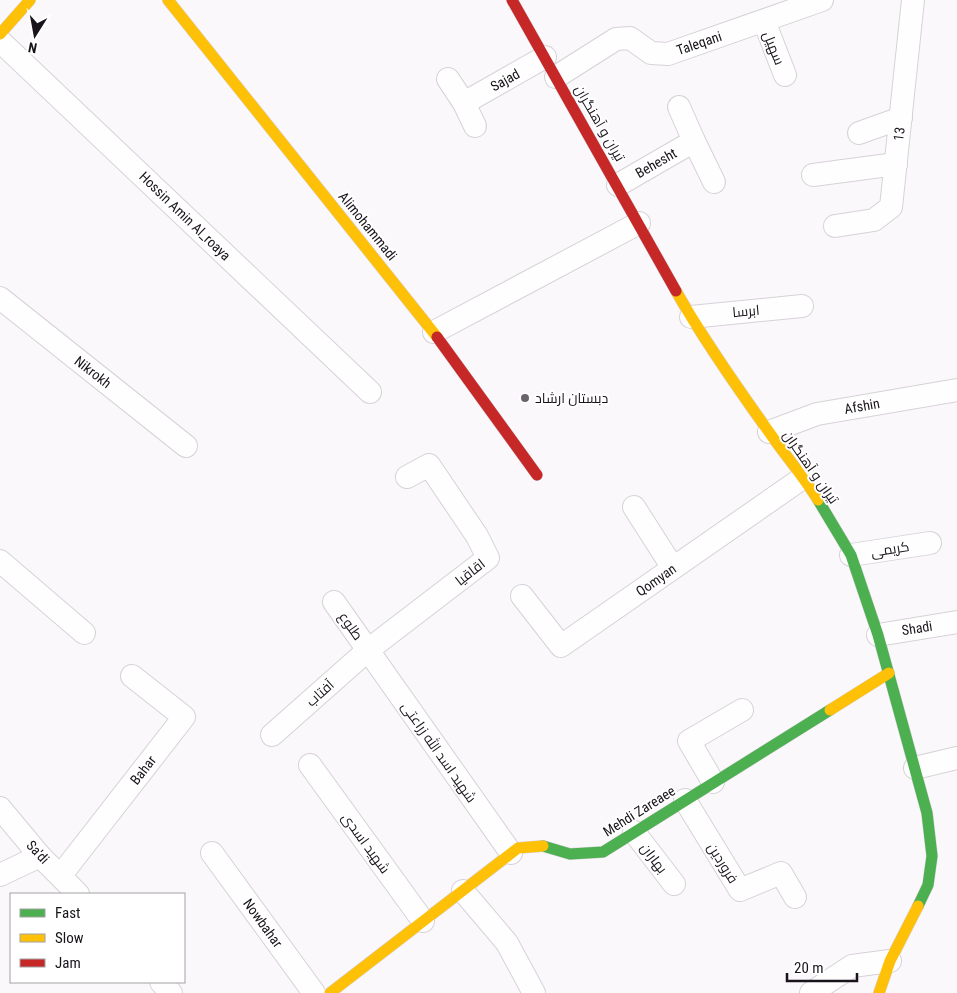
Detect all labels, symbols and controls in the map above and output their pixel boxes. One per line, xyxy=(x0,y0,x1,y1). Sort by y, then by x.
north arrow xyxy=(10,10,60,60)
street label: Taleqani xyxy=(674,28,724,58)
street label: سهیل xyxy=(760,29,788,67)
text: N xyxy=(27,39,38,56)
street label: Sajad xyxy=(488,66,522,94)
street label: تیران و آهنگران xyxy=(572,82,628,164)
street label: 13 xyxy=(890,126,908,142)
street label: Behesht xyxy=(633,145,679,181)
street label: Hossin Amin Al_roaya xyxy=(136,168,234,264)
street label: Alimohammadi xyxy=(336,189,400,263)
street label: ابرسا xyxy=(732,302,760,320)
street label: Nikrokh xyxy=(71,353,115,391)
place label: دبستان ارشاد xyxy=(535,390,608,406)
marker: دبستان ارشاد xyxy=(519,392,531,404)
street label: Afshin xyxy=(843,395,881,417)
street label: تیران و آهنگران xyxy=(780,427,842,507)
street label: کریمی xyxy=(870,538,910,560)
street label: اقاقیا xyxy=(452,555,488,589)
street label: Qomyan xyxy=(633,560,679,600)
street label: طلوع xyxy=(335,609,366,644)
street label: Shadi xyxy=(900,618,934,638)
street label: آفتاب xyxy=(303,676,337,710)
street label: شهید اسد الله زراعتی xyxy=(398,698,481,805)
street label: Bahar xyxy=(127,752,159,788)
street label: Mehdi Zareaee xyxy=(600,782,678,839)
street label: شهید اسدی xyxy=(339,810,393,876)
street label: Sa'di xyxy=(23,837,53,867)
street label: بهاران xyxy=(637,840,671,876)
street label: فروردین xyxy=(704,840,742,886)
legend xyxy=(10,893,185,983)
street label: Nowbahar xyxy=(240,896,286,950)
text: Fast xyxy=(55,904,80,922)
text: Slow xyxy=(55,929,84,947)
scale bar xyxy=(787,950,857,982)
text: Jam xyxy=(55,954,81,972)
text: 20 m xyxy=(794,959,824,977)

